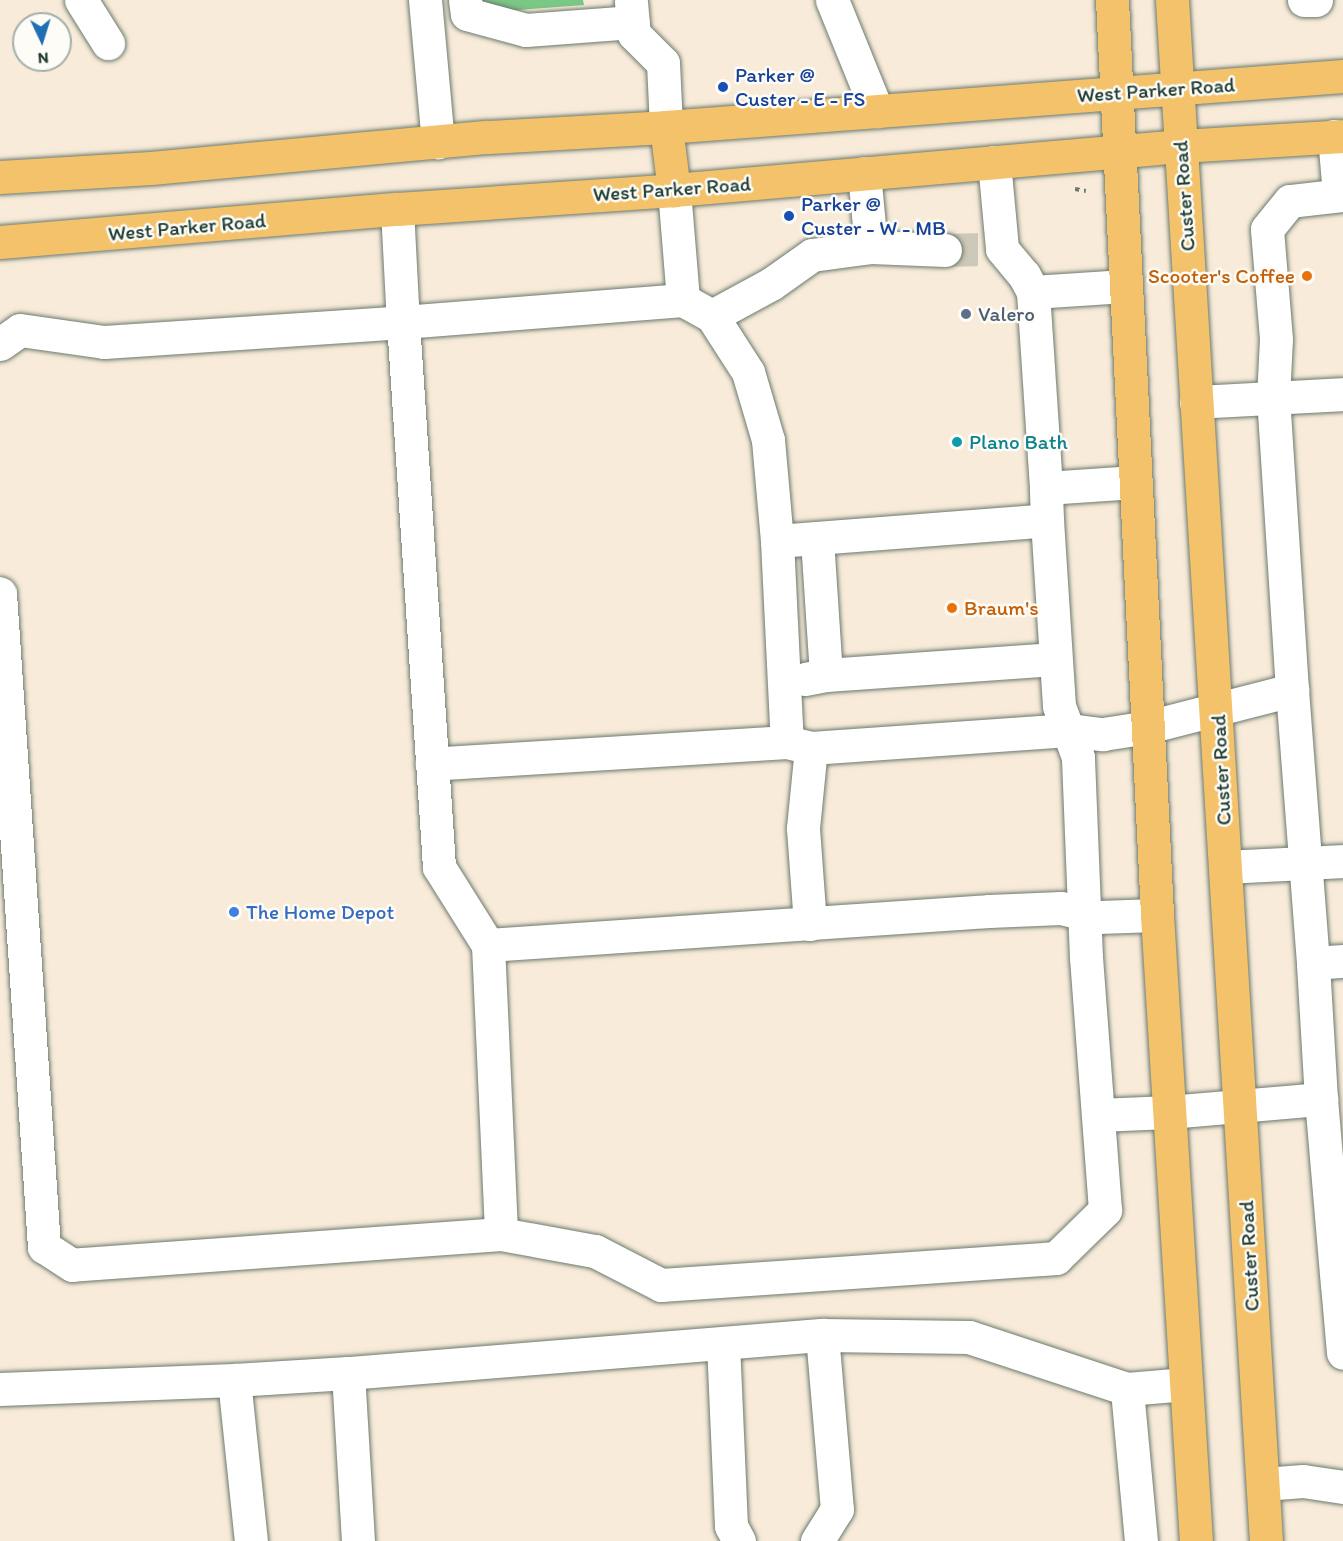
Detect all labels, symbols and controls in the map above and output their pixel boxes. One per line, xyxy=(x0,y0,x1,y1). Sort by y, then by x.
north arrow xyxy=(12,12,72,72)
text: N xyxy=(37,49,49,68)
place label: Parker @ Custer - E - FS xyxy=(735,62,865,112)
street label: West Parker Road xyxy=(1076,72,1236,108)
marker: Parker @ Custer - E - FS xyxy=(716,80,730,94)
street label: Custer Road xyxy=(1168,140,1200,252)
street label: West Parker Road xyxy=(592,171,752,207)
place label: Parker @ Custer - W - MB xyxy=(801,191,945,241)
street label: West Parker Road xyxy=(107,208,267,246)
marker: Parker @ Custer - W - MB xyxy=(782,209,796,223)
place label: Scooter's Coffee xyxy=(1148,263,1295,289)
marker: Scooter's Coffee xyxy=(1300,269,1314,283)
place label: Valero xyxy=(978,301,1035,327)
marker: Valero xyxy=(959,307,973,321)
place label: Plano Bath xyxy=(969,429,1067,455)
marker: Plano Bath xyxy=(950,435,964,449)
place label: Braum's xyxy=(964,595,1039,621)
marker: Braum's xyxy=(945,601,959,615)
street label: Custer Road xyxy=(1206,714,1236,826)
place label: The Home Depot xyxy=(246,899,395,925)
marker: The Home Depot xyxy=(227,905,241,919)
street label: Custer Road xyxy=(1234,1200,1264,1312)

